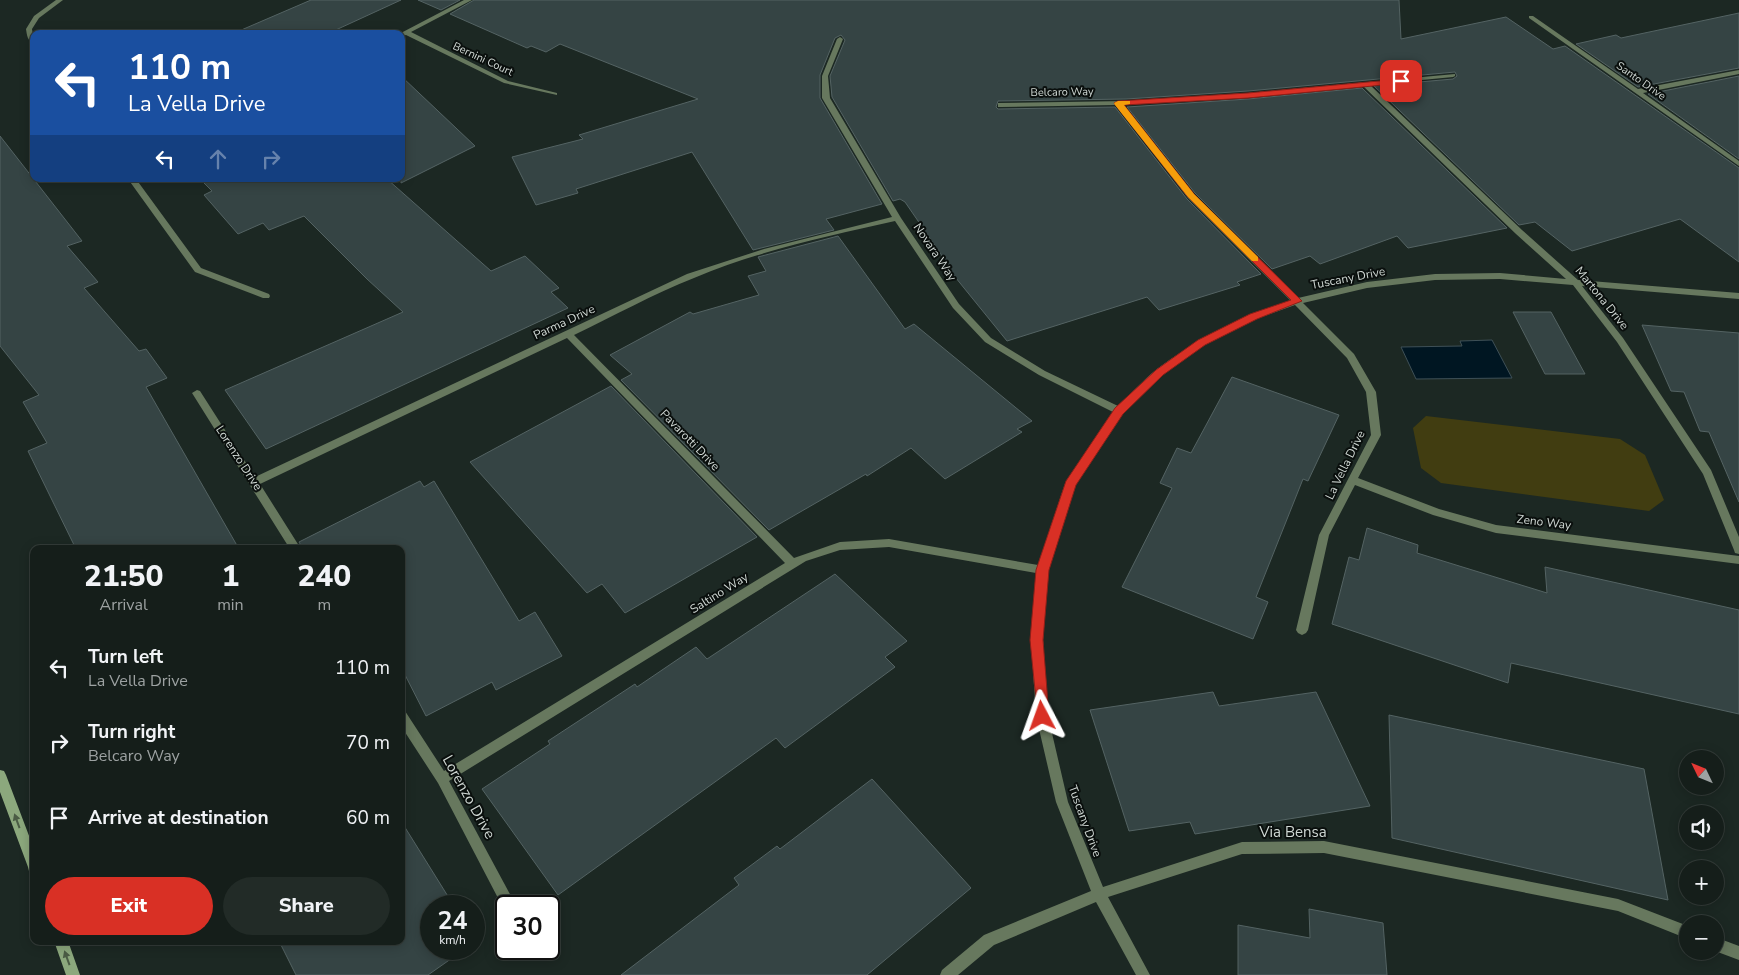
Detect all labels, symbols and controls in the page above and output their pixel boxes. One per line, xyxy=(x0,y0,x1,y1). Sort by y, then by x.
street label: Bernini Court xyxy=(450,38,516,80)
text: 110 m xyxy=(128,44,231,91)
icon: left xyxy=(45,50,110,115)
street label: Santo Drive xyxy=(1613,58,1669,104)
pin xyxy=(1380,60,1422,102)
icon: arrive xyxy=(1387,67,1415,95)
street label: Belcaro Way xyxy=(1030,84,1094,100)
text: La Vella Drive xyxy=(128,89,265,119)
icon: left xyxy=(151,145,179,173)
icon: ahead xyxy=(204,145,232,173)
icon: right xyxy=(257,145,285,173)
street label: Novara Way xyxy=(910,220,961,285)
street label: Tuscany Drive xyxy=(1310,263,1386,293)
street label: Martona Drive xyxy=(1572,263,1632,333)
street label: Parma Drive xyxy=(531,301,597,343)
street label: Pavarotti Drive xyxy=(657,406,723,474)
street label: Lorenzo Drive xyxy=(212,423,266,493)
street label: La Vella Drive xyxy=(1321,428,1369,502)
street label: Zeno Way xyxy=(1516,511,1573,533)
text: 21:50 xyxy=(84,556,163,597)
text: 1 xyxy=(221,556,239,597)
text: 240 xyxy=(297,556,351,597)
street label: Saltino Way xyxy=(687,568,752,617)
text: Arrival xyxy=(100,594,148,616)
text: min xyxy=(217,594,244,616)
text: m xyxy=(317,594,331,616)
text: Turn left xyxy=(88,644,163,670)
icon: left xyxy=(45,654,73,682)
text: 110 m xyxy=(335,655,390,681)
text: La Vella Drive xyxy=(88,670,188,692)
position arrow xyxy=(1015,689,1067,741)
text: Turn right xyxy=(88,719,175,745)
icon: right xyxy=(45,729,73,757)
text: 70 m xyxy=(346,730,390,756)
text: Belcaro Way xyxy=(88,745,180,767)
north arrow xyxy=(1679,750,1724,795)
map controls xyxy=(1679,750,1724,960)
street label: Lorenzo Drive xyxy=(438,752,500,842)
street label: Tuscany Drive xyxy=(1065,783,1105,859)
icon: arrive xyxy=(45,804,73,832)
text: Arrive at destination xyxy=(88,805,269,831)
text: 60 m xyxy=(346,805,390,831)
button: sound xyxy=(1679,805,1724,850)
one-way arrow xyxy=(13,813,21,828)
street label: Via Bensa xyxy=(1258,822,1327,842)
button: + xyxy=(1679,860,1724,905)
button: Exit xyxy=(45,877,213,935)
button: Share xyxy=(223,877,390,935)
speed limit sign: 30 xyxy=(495,895,560,960)
text: 24 xyxy=(437,904,468,938)
button: − xyxy=(1679,915,1724,960)
text: km/h xyxy=(439,932,466,948)
one-way arrow xyxy=(63,950,71,965)

